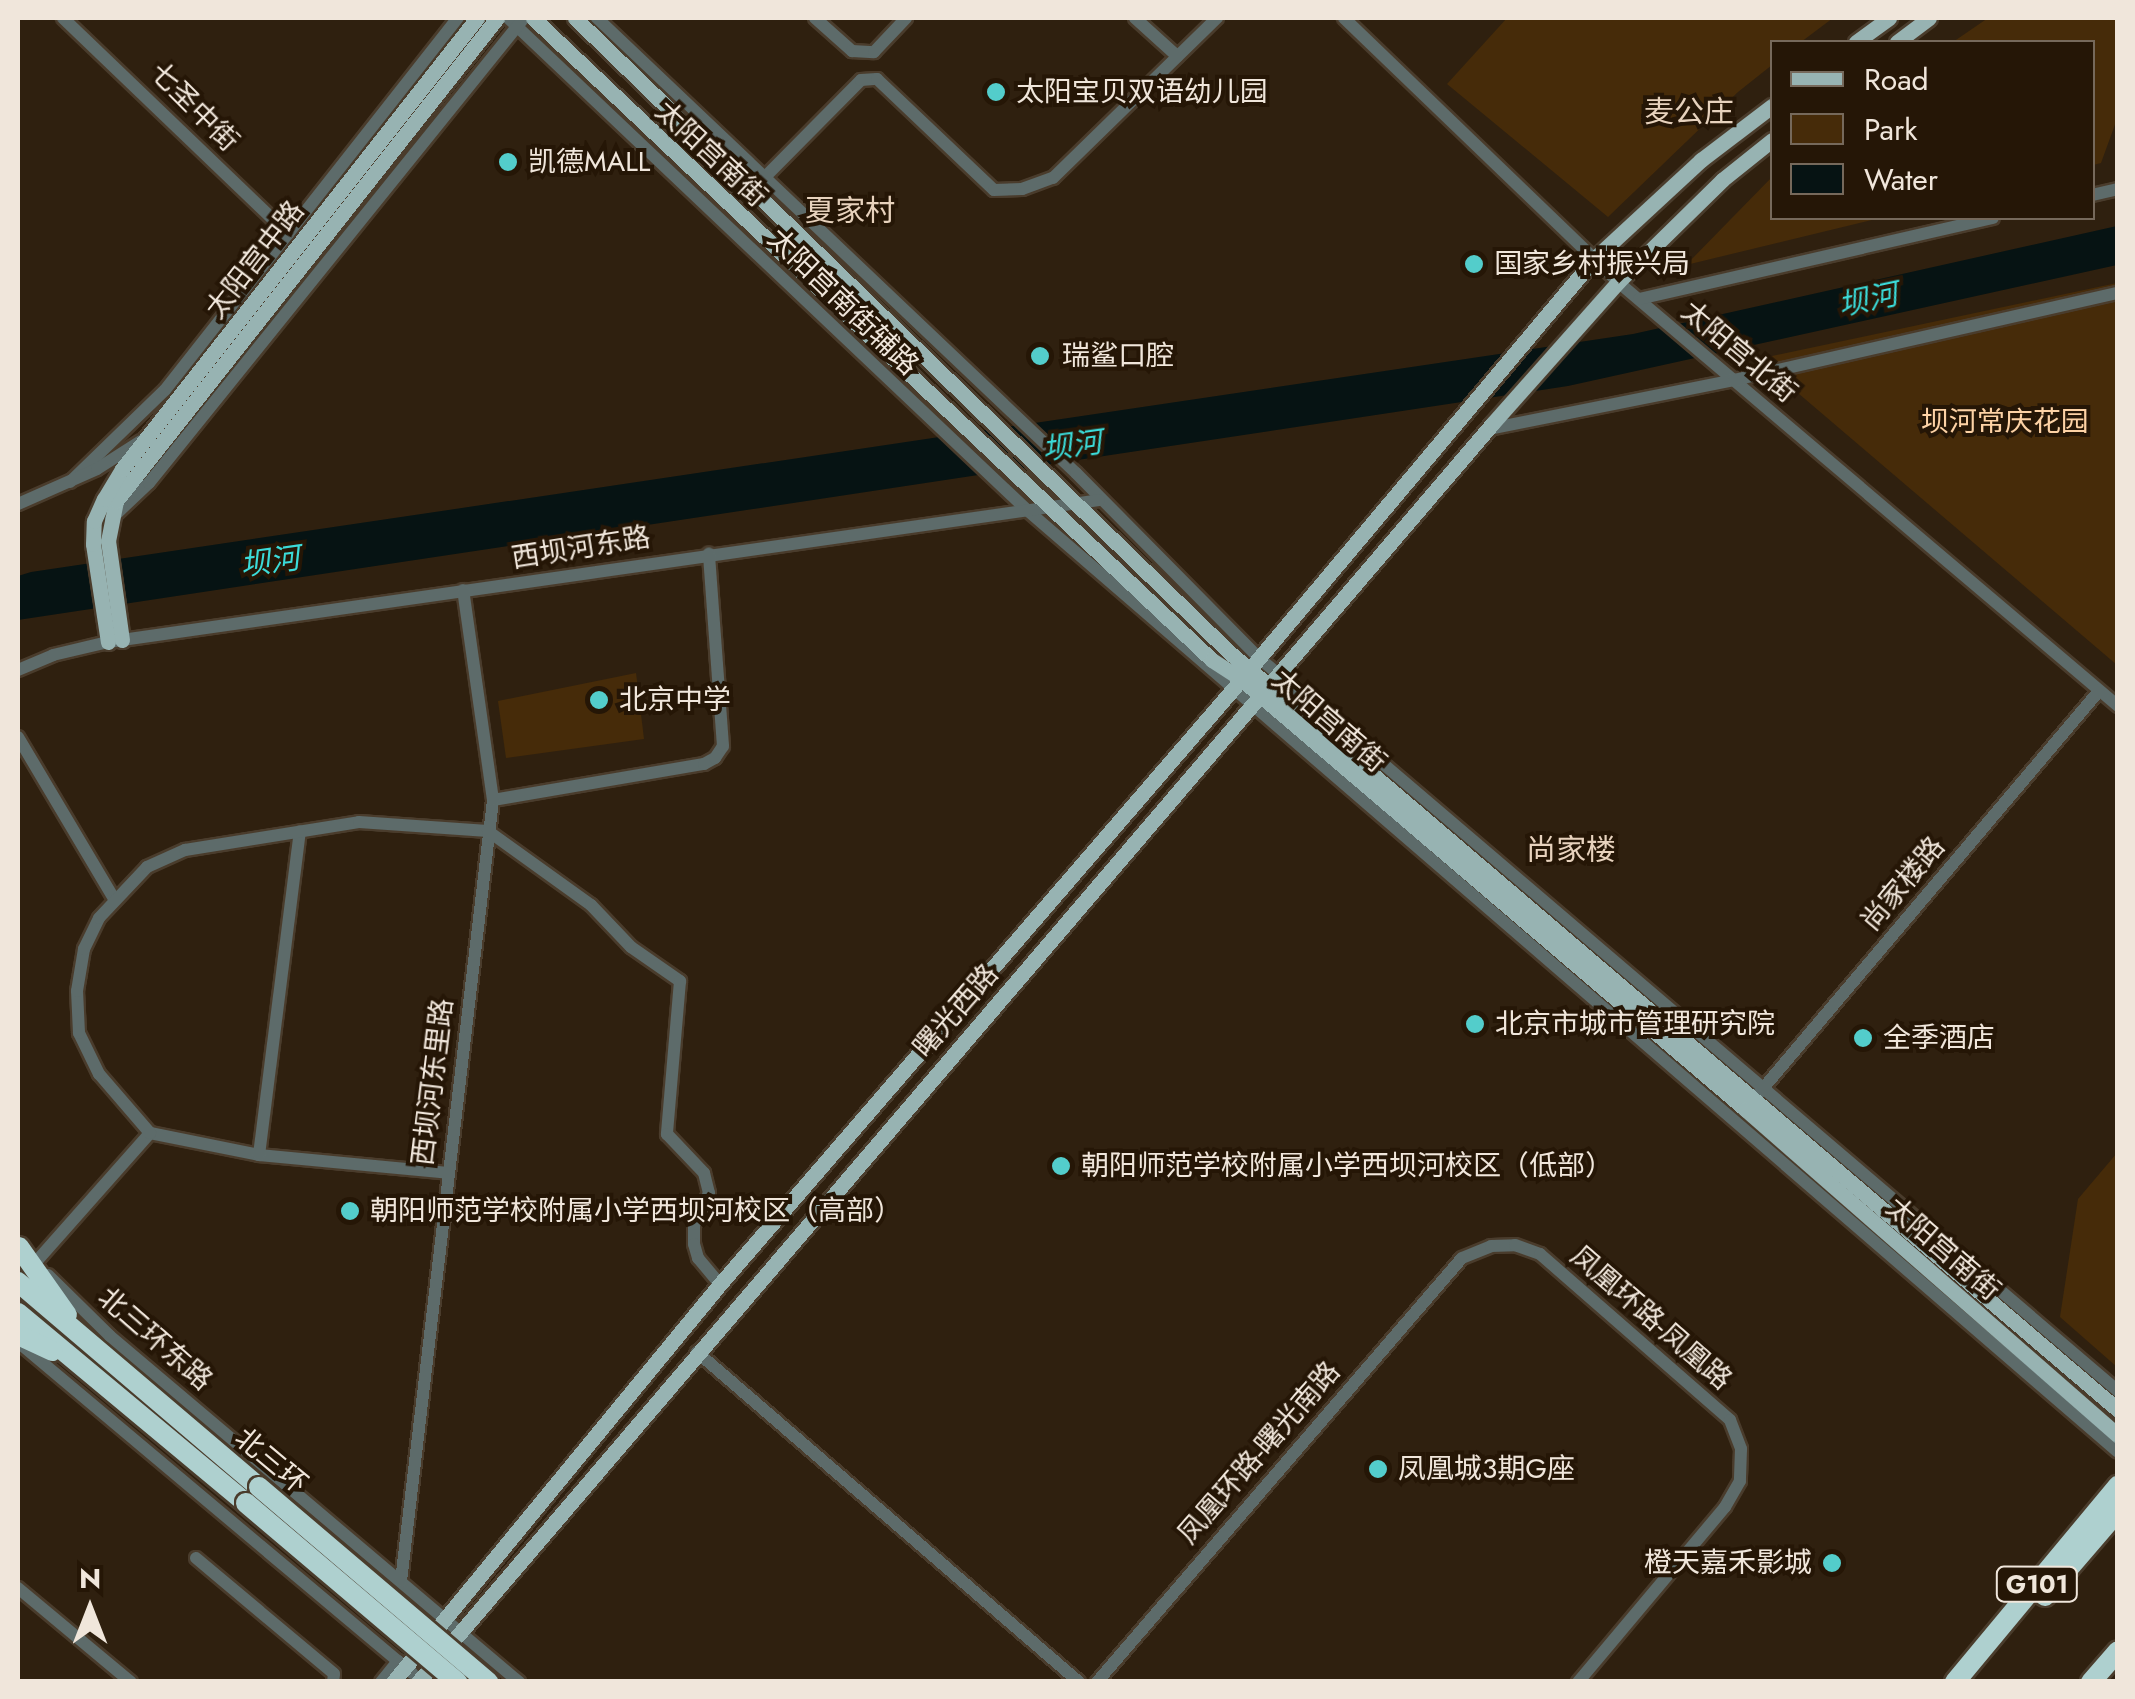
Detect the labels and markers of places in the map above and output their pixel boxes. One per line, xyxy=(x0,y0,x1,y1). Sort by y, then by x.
place label: 太阳宝贝双语幼儿园 xyxy=(1016,75,1268,109)
marker: 太阳宝贝双语幼儿园 xyxy=(985,81,1007,103)
place label: 凯德MALL xyxy=(528,145,650,179)
marker: 凯德MALL xyxy=(497,151,519,173)
place label: 国家乡村振兴局 xyxy=(1494,247,1690,281)
marker: 国家乡村振兴局 xyxy=(1463,253,1485,275)
place label: 瑞鲨口腔 xyxy=(1062,339,1174,373)
marker: 瑞鲨口腔 xyxy=(1027,343,1053,369)
place label: 北京中学 xyxy=(619,683,731,717)
marker: 北京中学 xyxy=(588,689,610,711)
place label: 北京市城市管理研究院 xyxy=(1495,1007,1775,1041)
marker: 北京市城市管理研究院 xyxy=(1464,1013,1486,1035)
place label: 全季酒店 xyxy=(1883,1021,1995,1055)
marker: 全季酒店 xyxy=(1852,1027,1874,1049)
place label: 朝阳师范学校附属小学西坝河校区（低部） xyxy=(1081,1149,1613,1183)
marker: 朝阳师范学校附属小学西坝河校区（低部） xyxy=(1050,1155,1072,1177)
place label: 朝阳师范学校附属小学西坝河校区（高部） xyxy=(370,1194,902,1228)
marker: 朝阳师范学校附属小学西坝河校区（高部） xyxy=(339,1200,361,1222)
place label: 凤凰城3期G座 xyxy=(1398,1452,1575,1486)
marker: 凤凰城3期G座 xyxy=(1367,1458,1389,1480)
place label: 橙天嘉禾影城 xyxy=(1644,1546,1812,1580)
marker: 橙天嘉禾影城 xyxy=(1821,1552,1843,1574)

